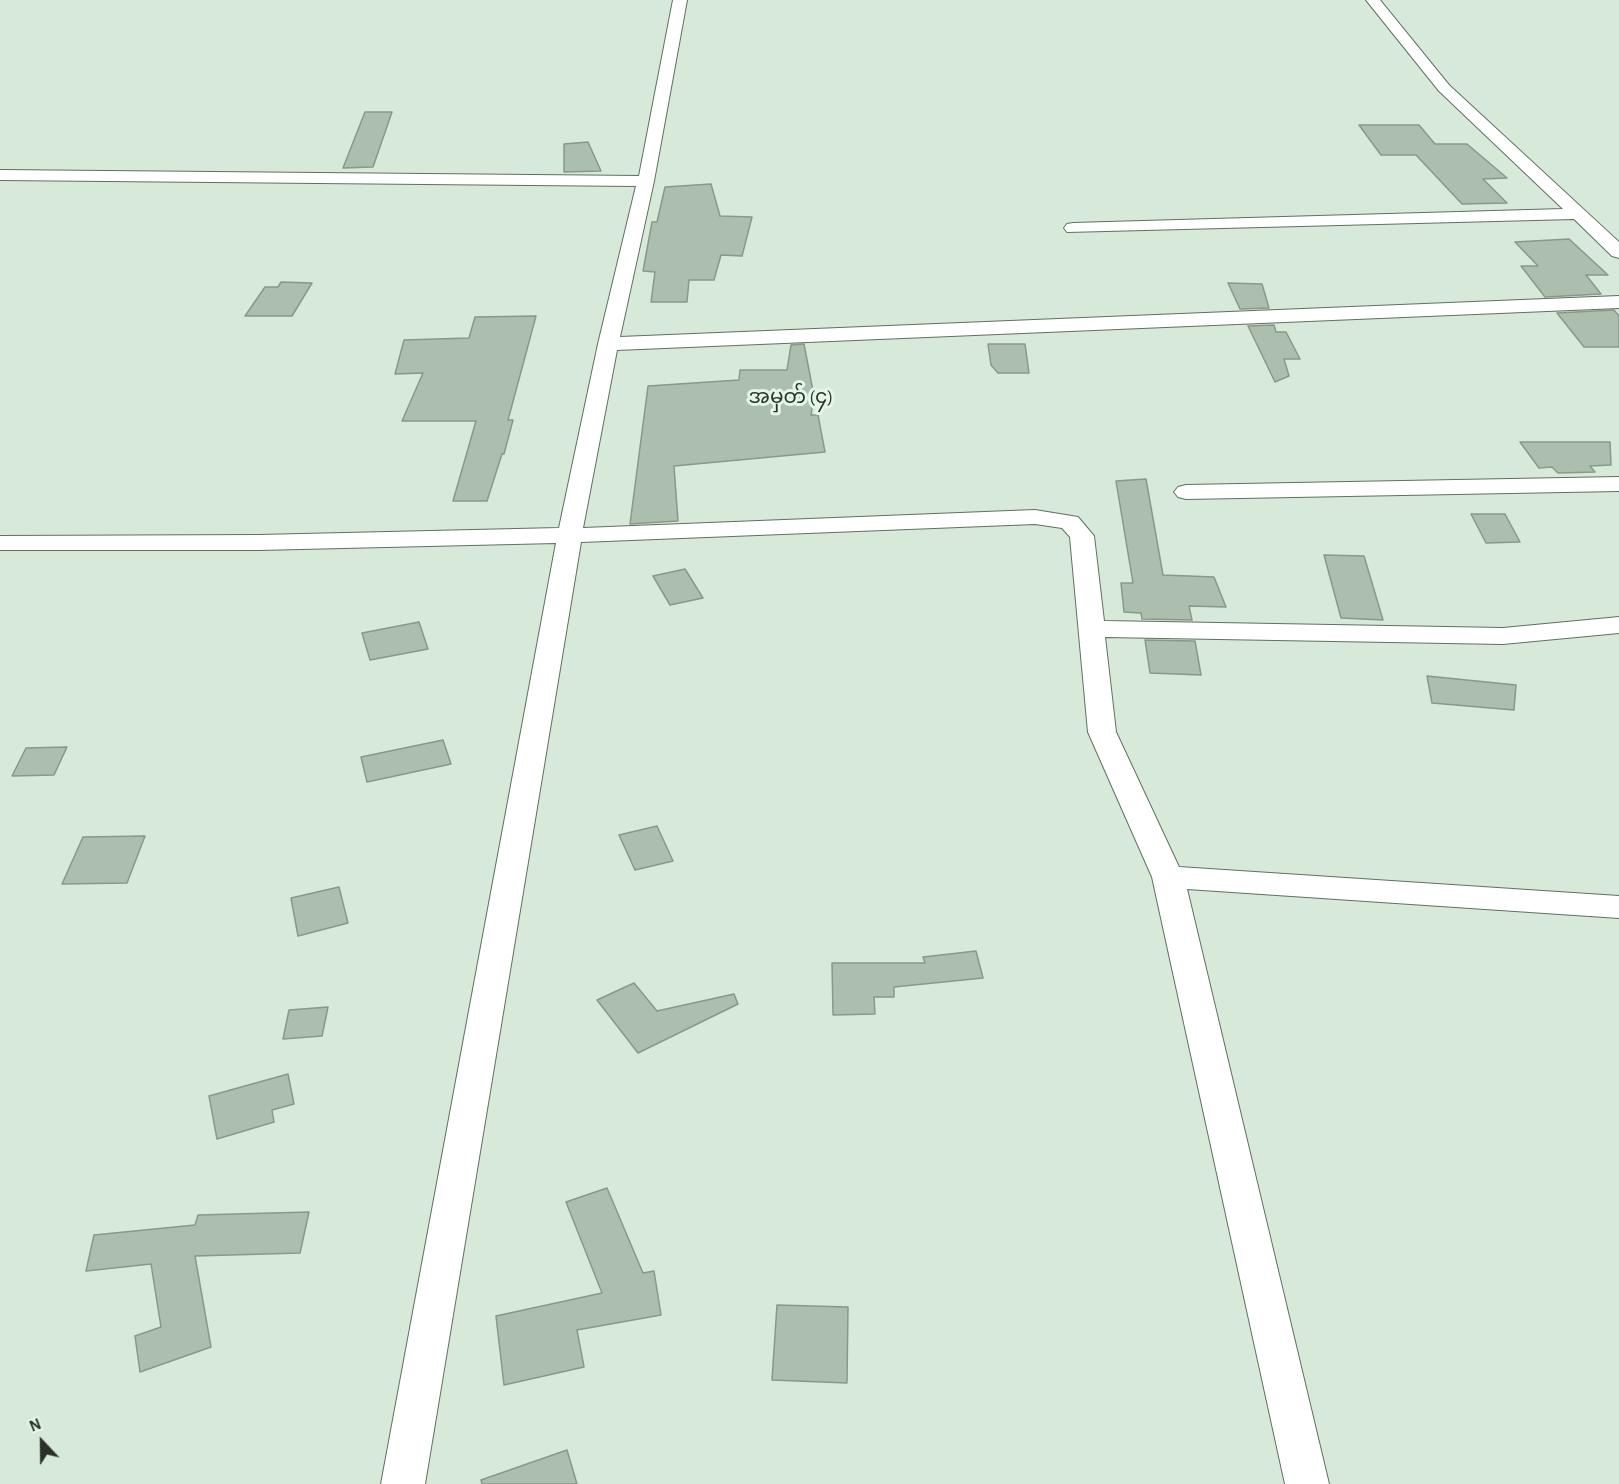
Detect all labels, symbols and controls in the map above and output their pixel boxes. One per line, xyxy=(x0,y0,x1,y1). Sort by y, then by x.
district label: အမှတ် (၄) xyxy=(749,385,833,409)
north arrow xyxy=(12,1412,72,1472)
text: N xyxy=(27,1416,43,1435)

